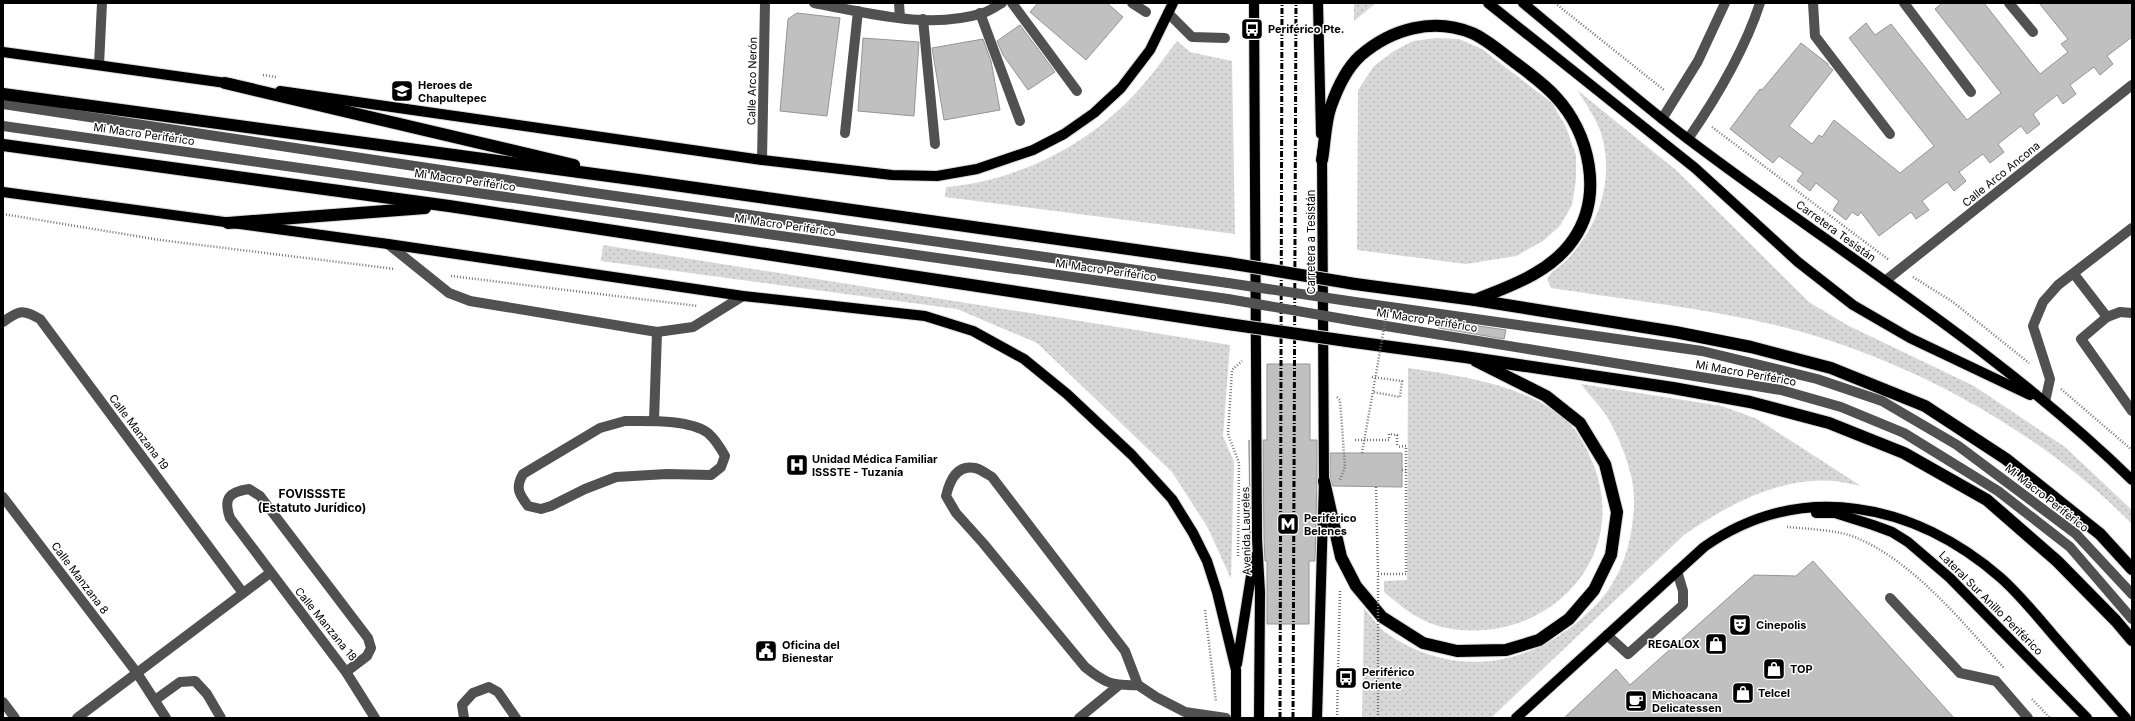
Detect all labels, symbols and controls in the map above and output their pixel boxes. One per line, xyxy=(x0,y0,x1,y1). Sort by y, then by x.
bus stop icon: Periférico Pte. xyxy=(1239,16,1265,42)
place label: Periférico Pte. xyxy=(1268,22,1344,36)
street label: Calle Arco Nerón xyxy=(744,37,760,125)
school or university icon: Heroes de Chapultepec xyxy=(389,78,415,104)
place label: Heroes de Chapultepec xyxy=(418,78,487,105)
street label: Mi Macro Periférico xyxy=(92,120,196,148)
street label: Calle Arco Ancona xyxy=(1959,138,2043,210)
street label: Mi Macro Periférico xyxy=(413,166,517,194)
street label: Carretera a Tesistán xyxy=(1304,190,1318,294)
street label: Carretera Tesistán xyxy=(1793,197,1879,265)
street label: Mi Macro Periférico xyxy=(733,211,837,239)
street label: Mi Macro Periférico xyxy=(1054,256,1158,284)
street label: Mi Macro Periférico xyxy=(1375,305,1479,335)
street label: Mi Macro Periférico xyxy=(1694,357,1798,389)
street label: Calle Manzana 19 xyxy=(106,391,172,473)
hospital icon: Unidad Médica Familiar ISSSTE - Tuzanía xyxy=(784,452,810,478)
place label: Unidad Médica Familiar ISSSTE - Tuzanía xyxy=(812,452,938,479)
street label: Mi Macro Periférico xyxy=(2002,461,2092,535)
district label: FOVISSSTE (Estatuto Jurídico) xyxy=(258,486,366,515)
street label: Avenida Laureles xyxy=(1238,486,1254,575)
metro station icon: Periférico Belenes xyxy=(1275,511,1301,537)
place label: Periférico Belenes xyxy=(1304,511,1357,538)
street label: Calle Manzana 8 xyxy=(48,539,112,617)
street label: Lateral Sur Anillo Periférico xyxy=(1936,548,2046,658)
street label: Calle Manzana 18 xyxy=(292,584,360,664)
theatre icon: Cinepolis xyxy=(1727,612,1753,638)
place label: Cinepolis xyxy=(1756,618,1806,632)
shop icon: REGALOX xyxy=(1703,631,1729,657)
place label: REGALOX xyxy=(1648,637,1700,651)
public building icon: Oficina del Bienestar xyxy=(753,638,779,664)
place label: Oficina del Bienestar xyxy=(782,638,840,665)
shop icon: TOP xyxy=(1761,656,1787,682)
place label: TOP xyxy=(1790,662,1813,676)
bus stop icon: Periférico Oriente xyxy=(1333,665,1359,691)
place label: Periférico Oriente xyxy=(1362,665,1415,692)
shop icon: Telcel xyxy=(1730,680,1756,706)
place label: Telcel xyxy=(1758,686,1790,700)
cafe icon: Michoacana Delicatessen xyxy=(1623,688,1649,714)
place label: Michoacana Delicatessen xyxy=(1652,688,1722,715)

